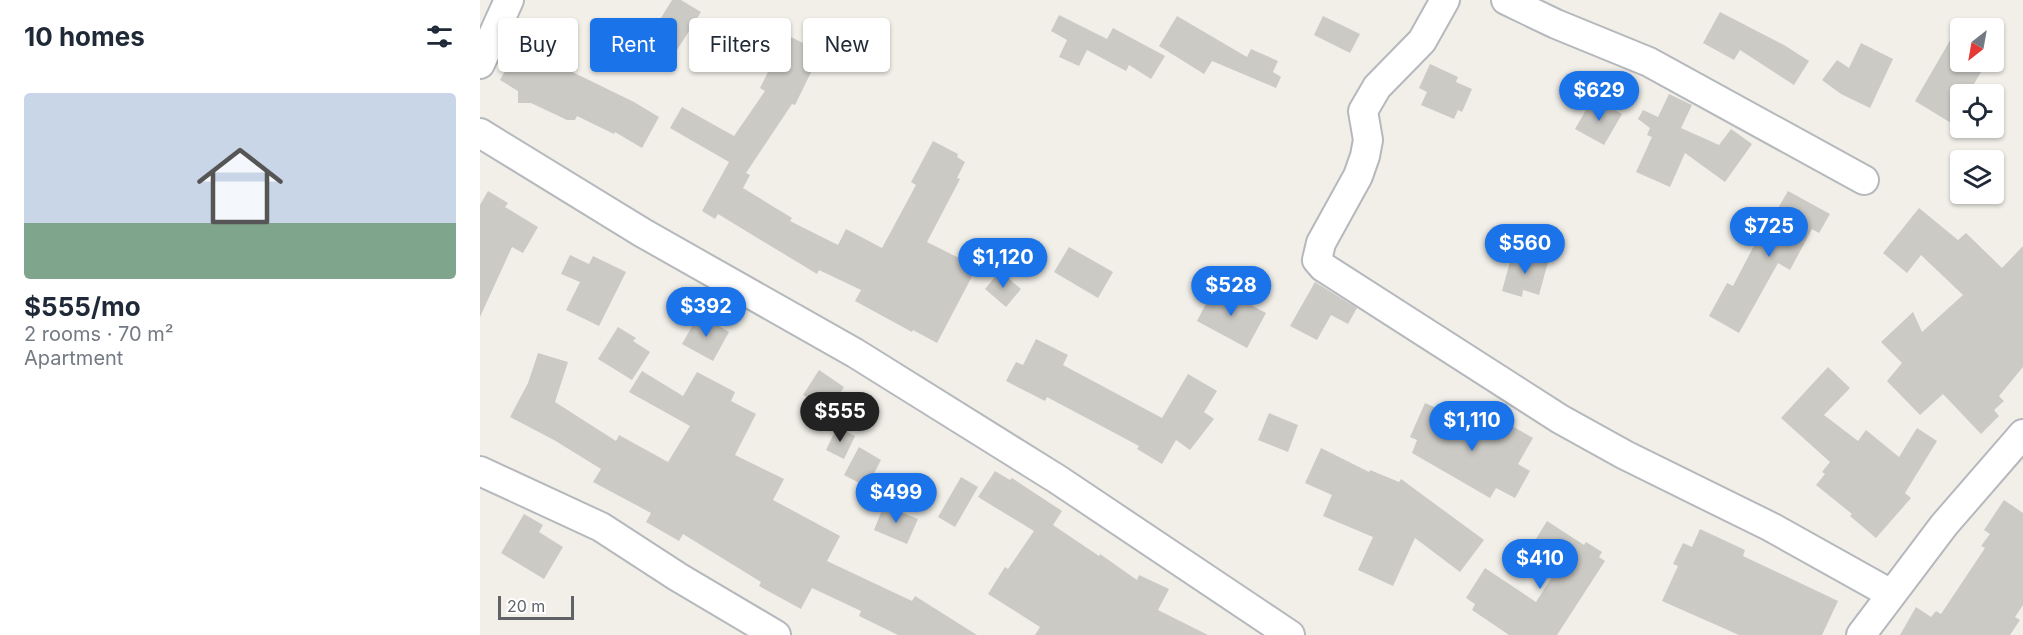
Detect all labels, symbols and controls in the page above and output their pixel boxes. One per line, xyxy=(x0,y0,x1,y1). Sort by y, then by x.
chip: Buy xyxy=(498,18,578,72)
chip: Rent xyxy=(590,18,677,72)
chip: Filters xyxy=(689,18,791,72)
chip: New xyxy=(803,18,890,72)
north arrow xyxy=(1950,18,2004,72)
map controls xyxy=(1950,18,2004,204)
icon: filters xyxy=(423,20,456,53)
text: 10 homes xyxy=(24,21,145,52)
pin: $629 xyxy=(1563,71,1635,122)
text: $629 xyxy=(1573,78,1625,102)
button: locate xyxy=(1950,84,2004,138)
icon: home xyxy=(186,132,294,240)
button: layers xyxy=(1950,150,2004,204)
pin: $725 xyxy=(1733,207,1805,258)
text: $725 xyxy=(1744,214,1794,238)
pin: $560 xyxy=(1489,224,1561,275)
text: $560 xyxy=(1499,231,1551,255)
pin: $1,120 xyxy=(954,238,1052,289)
text: $1,120 xyxy=(972,245,1034,269)
pin: $528 xyxy=(1195,266,1267,317)
text: $528 xyxy=(1205,273,1257,297)
pin: $392 xyxy=(670,287,742,338)
text: $555/mo xyxy=(24,291,141,322)
text: $392 xyxy=(680,294,732,318)
text: 2 rooms · 70 m² xyxy=(24,322,174,346)
text: Apartment xyxy=(24,346,123,370)
pin: $555 xyxy=(804,392,876,443)
text: $555 xyxy=(814,399,866,423)
pin: $1,110 xyxy=(1423,401,1521,452)
text: $1,110 xyxy=(1443,408,1501,432)
pin: $499 xyxy=(860,473,932,524)
text: $499 xyxy=(870,480,922,504)
pin: $410 xyxy=(1504,539,1576,590)
text: $410 xyxy=(1516,546,1564,570)
scale bar xyxy=(498,593,574,620)
text: 20 m xyxy=(507,596,545,616)

